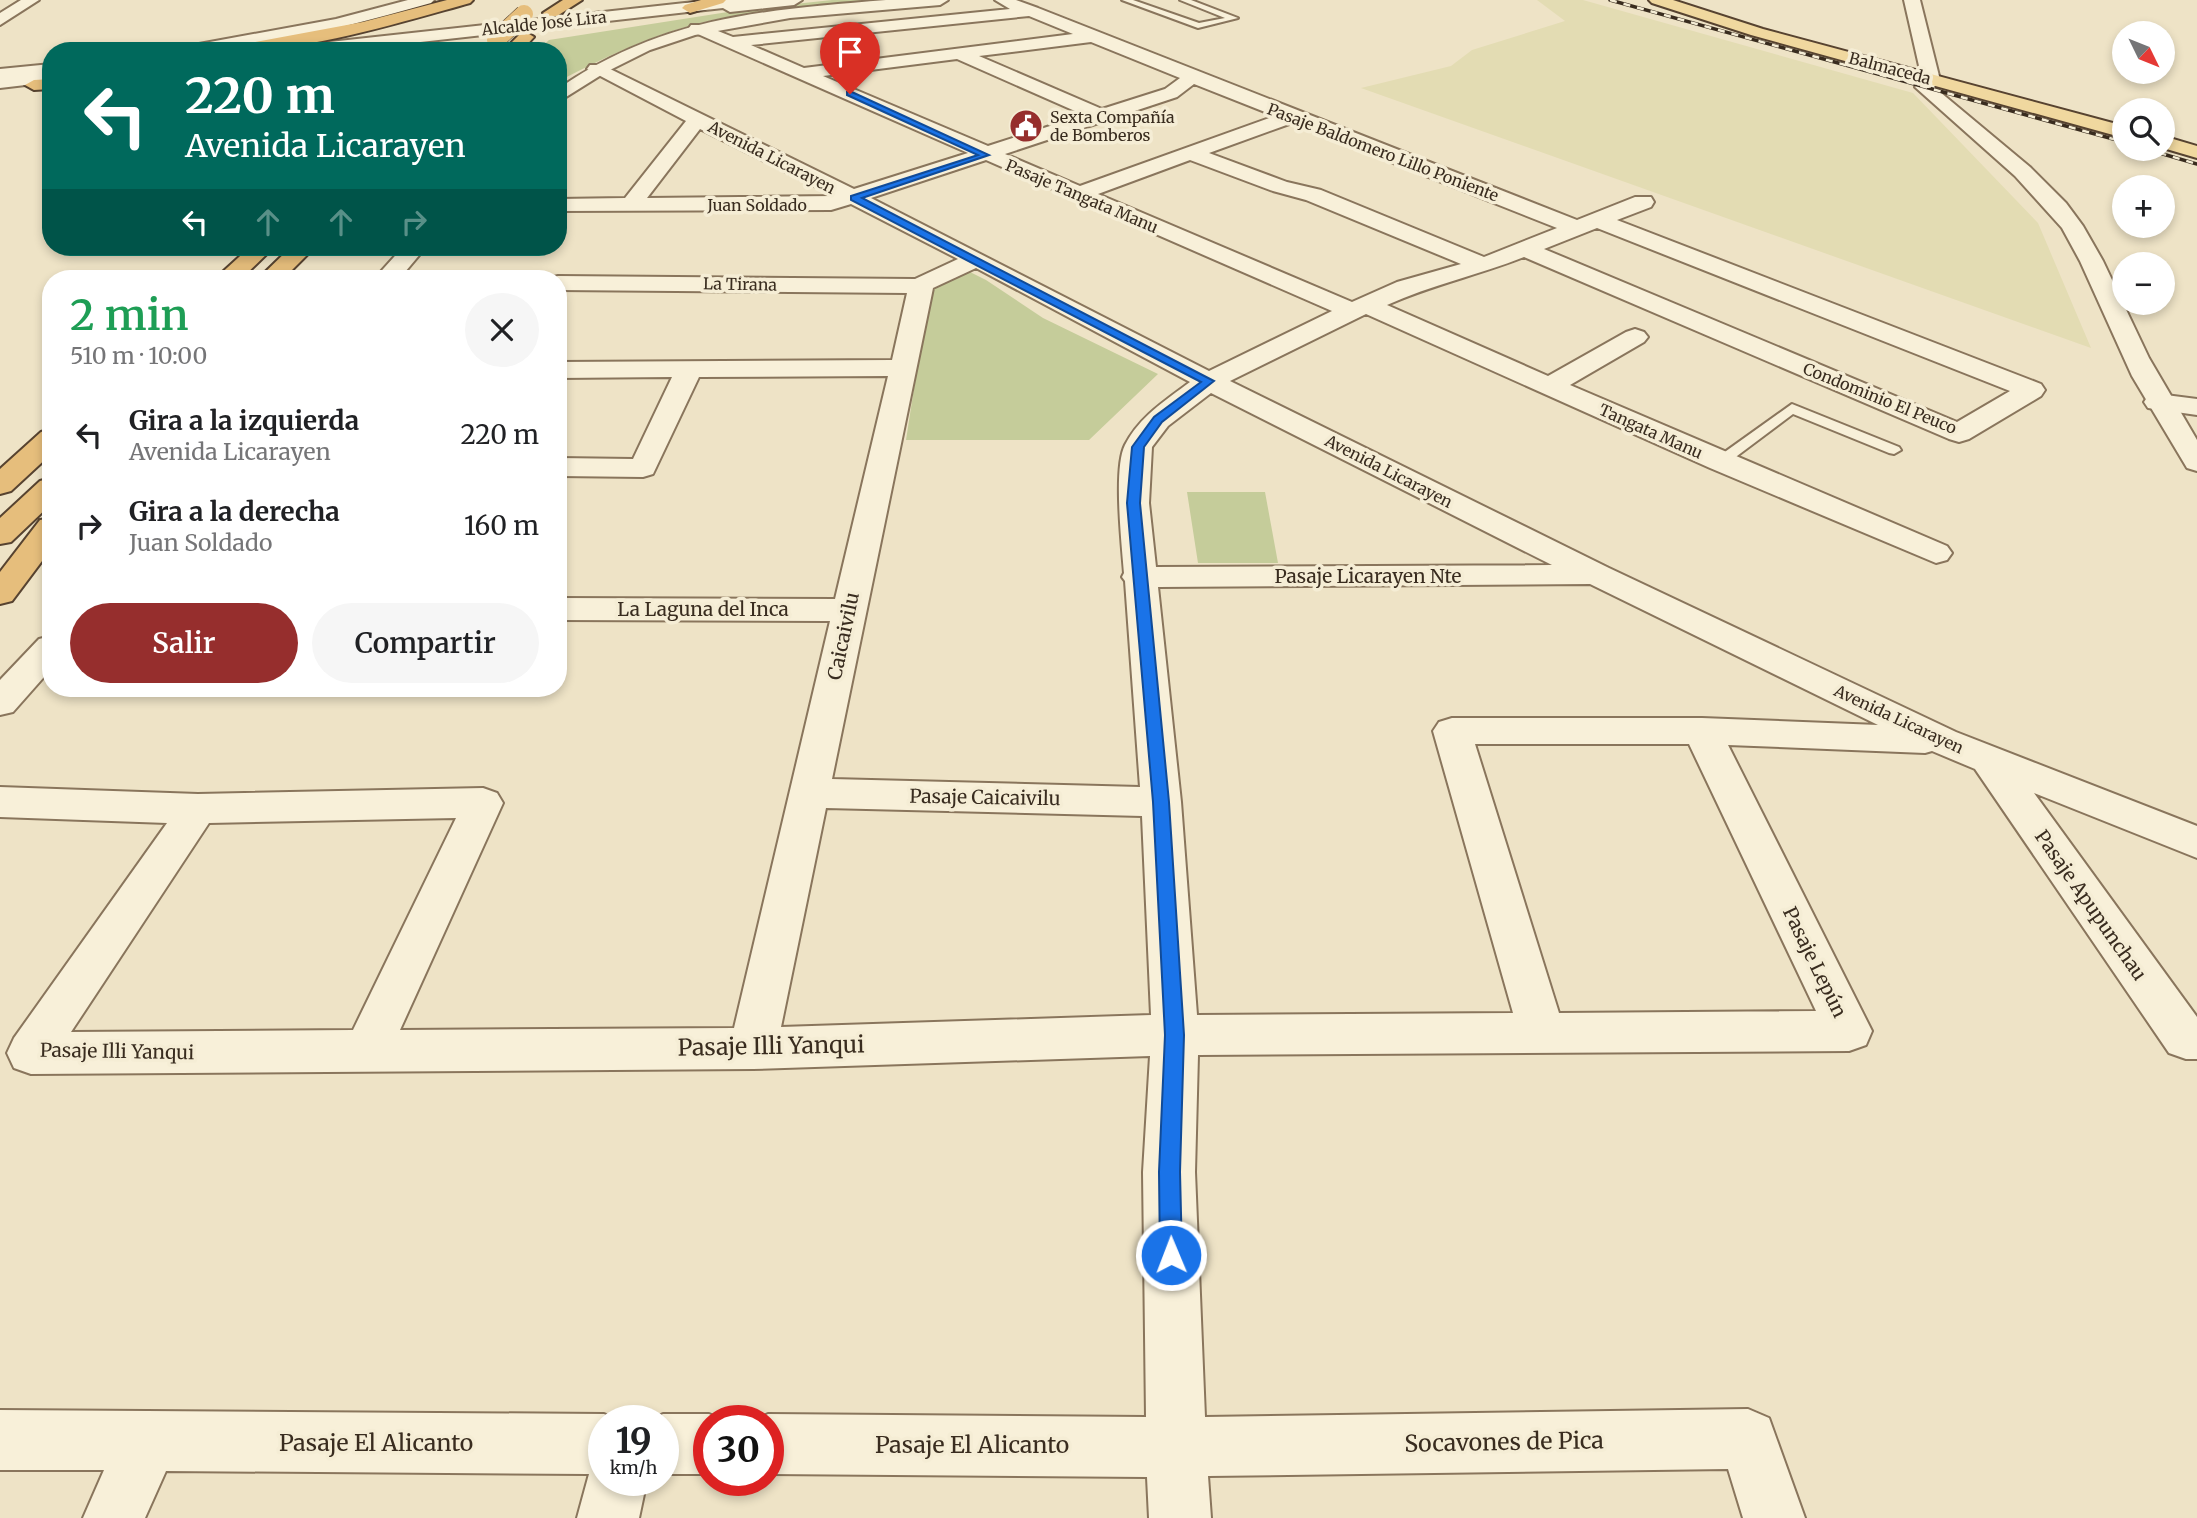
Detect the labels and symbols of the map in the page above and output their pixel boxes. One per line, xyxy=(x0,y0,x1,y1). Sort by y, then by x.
street label: Alcalde José Lira xyxy=(480,6,608,40)
north arrow xyxy=(2112,21,2175,84)
pin xyxy=(820,22,880,94)
street label: Balmaceda xyxy=(1847,47,1934,89)
street label: Pasaje Baldomero Lillo Poniente xyxy=(1265,99,1501,205)
public building icon: Sexta Compañía de Bomberos xyxy=(1007,107,1045,145)
place label: Sexta Compañía de Bomberos xyxy=(1050,107,1175,145)
street label: Avenida Licarayen xyxy=(704,116,839,198)
street label: Pasaje Tangata Manu xyxy=(1003,155,1161,237)
street label: Juan Soldado xyxy=(706,195,807,215)
street label: La Tirana xyxy=(703,273,778,295)
street label: Condominio El Peuco xyxy=(1800,358,1960,438)
street label: Tangata Manu xyxy=(1596,399,1706,463)
street label: Avenida Licarayen xyxy=(1321,430,1456,512)
street label: Pasaje Licarayen Nte xyxy=(1275,564,1462,588)
street label: Caicaivilu xyxy=(822,590,864,682)
street label: La Laguna del Inca xyxy=(617,597,789,621)
street label: Avenida Licarayen xyxy=(1830,680,1967,758)
street label: Pasaje Caicaivilu xyxy=(909,784,1061,810)
street label: Pasaje Apupunchau xyxy=(2030,825,2152,985)
street label: Pasaje Lepún xyxy=(1778,903,1852,1022)
street label: Pasaje Illi Yanqui xyxy=(677,1029,865,1062)
street label: Pasaje Illi Yanqui xyxy=(40,1038,194,1064)
position arrow xyxy=(1134,1218,1208,1292)
speed limit sign: 30 xyxy=(693,1405,784,1496)
street label: Socavones de Pica xyxy=(1404,1425,1604,1458)
street label: Pasaje El Alicanto xyxy=(279,1428,473,1457)
street label: Pasaje El Alicanto xyxy=(875,1430,1069,1459)

